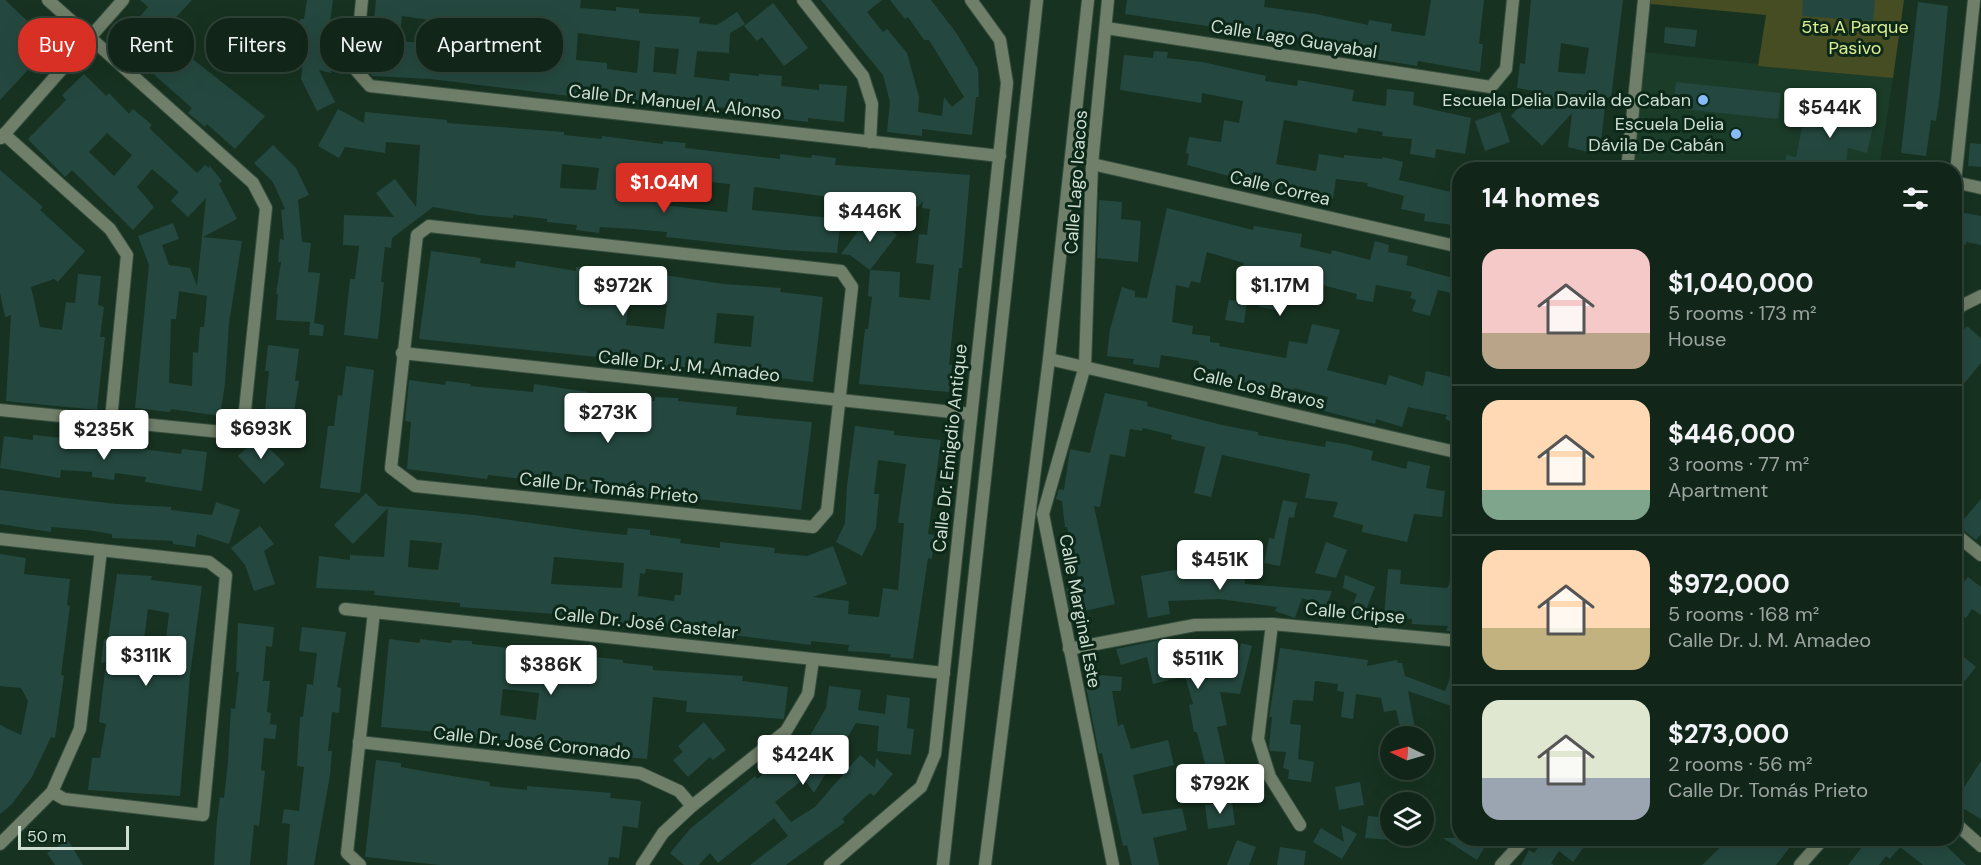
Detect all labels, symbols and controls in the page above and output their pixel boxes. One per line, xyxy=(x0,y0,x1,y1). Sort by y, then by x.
street label: Calle Lago Guayabal xyxy=(1209,14,1379,64)
park label: 5ta A Parque Pasivo xyxy=(1801,15,1909,60)
chip: Buy xyxy=(18,18,96,72)
chip: Rent xyxy=(108,18,194,72)
chip: Filters xyxy=(206,18,308,72)
chip: New xyxy=(320,18,404,72)
chip: Apartment xyxy=(416,18,563,72)
street label: Calle Dr. Manuel A. Alonso xyxy=(567,79,783,125)
place label: Escuela Delia Davila de Caban xyxy=(1442,88,1691,112)
pin: $544K xyxy=(1788,88,1872,139)
marker: Escuela Delia Davila de Caban xyxy=(1696,93,1710,107)
text: $544K xyxy=(1798,94,1862,120)
street label: Calle Lago Icacos xyxy=(1059,109,1093,255)
place label: Escuela Delia Dávila De Cabán xyxy=(1588,112,1724,157)
marker: Escuela Delia Dávila De Cabán xyxy=(1729,127,1743,141)
pin: $1.04M xyxy=(615,163,713,214)
street label: Calle Correa xyxy=(1227,165,1333,211)
text: $1.04M xyxy=(630,169,698,195)
text: 14 homes xyxy=(1482,181,1600,215)
icon: filters xyxy=(1899,182,1932,215)
pin: $446K xyxy=(828,192,912,243)
text: $446K xyxy=(838,198,902,224)
pin: $972K xyxy=(581,266,665,317)
pin: $1.17M xyxy=(1231,266,1329,317)
text: $1,040,000 xyxy=(1668,266,1814,300)
text: $972K xyxy=(593,272,653,298)
text: $1.17M xyxy=(1250,272,1310,298)
icon: home xyxy=(1530,273,1602,345)
text: 5 rooms · 173 m² xyxy=(1668,300,1817,326)
text: House xyxy=(1668,326,1726,352)
street label: Calle Dr. Emigdio Antique xyxy=(927,343,973,553)
street label: Calle Dr. J. M. Amadeo xyxy=(597,345,781,387)
street label: Calle Los Bravos xyxy=(1191,361,1327,415)
pin: $273K xyxy=(566,393,650,444)
text: $273K xyxy=(578,399,638,425)
pin: $693K xyxy=(219,409,303,460)
pin: $235K xyxy=(62,410,146,461)
text: $693K xyxy=(230,415,292,441)
text: $235K xyxy=(73,416,135,442)
text: $446,000 xyxy=(1668,417,1795,451)
icon: home xyxy=(1530,424,1602,496)
text: 3 rooms · 77 m² xyxy=(1668,451,1809,477)
street label: Calle Dr. Tomás Prieto xyxy=(518,467,700,509)
text: Apartment xyxy=(1668,477,1768,503)
street label: Calle Marginal Este xyxy=(1053,532,1107,690)
pin: $451K xyxy=(1178,540,1262,591)
text: $451K xyxy=(1191,546,1249,572)
text: $972,000 xyxy=(1668,567,1790,601)
icon: home xyxy=(1530,574,1602,646)
street label: Calle Cripse xyxy=(1304,597,1406,629)
street label: Calle Dr. José Castelar xyxy=(553,601,740,645)
text: 5 rooms · 168 m² xyxy=(1668,601,1819,627)
text: Calle Dr. J. M. Amadeo xyxy=(1668,627,1871,653)
pin: $311K xyxy=(104,636,188,687)
pin: $511K xyxy=(1156,639,1240,690)
text: $311K xyxy=(120,642,172,668)
pin: $386K xyxy=(509,645,593,696)
text: $511K xyxy=(1172,645,1224,671)
text: $386K xyxy=(520,651,582,677)
text: $273,000 xyxy=(1668,717,1789,751)
street label: Calle Dr. José Coronado xyxy=(432,721,632,765)
icon: home xyxy=(1530,724,1602,796)
north arrow xyxy=(1380,726,1434,780)
map controls xyxy=(1380,726,1434,846)
pin: $424K xyxy=(761,735,845,786)
text: $424K xyxy=(772,741,834,767)
text: 2 rooms · 56 m² xyxy=(1668,751,1813,777)
pin: $792K xyxy=(1178,764,1262,815)
text: $792K xyxy=(1190,770,1250,796)
text: Calle Dr. Tomás Prieto xyxy=(1668,777,1868,803)
button: layers xyxy=(1380,792,1434,846)
scale bar xyxy=(18,823,129,850)
text: 50 m xyxy=(27,826,66,847)

